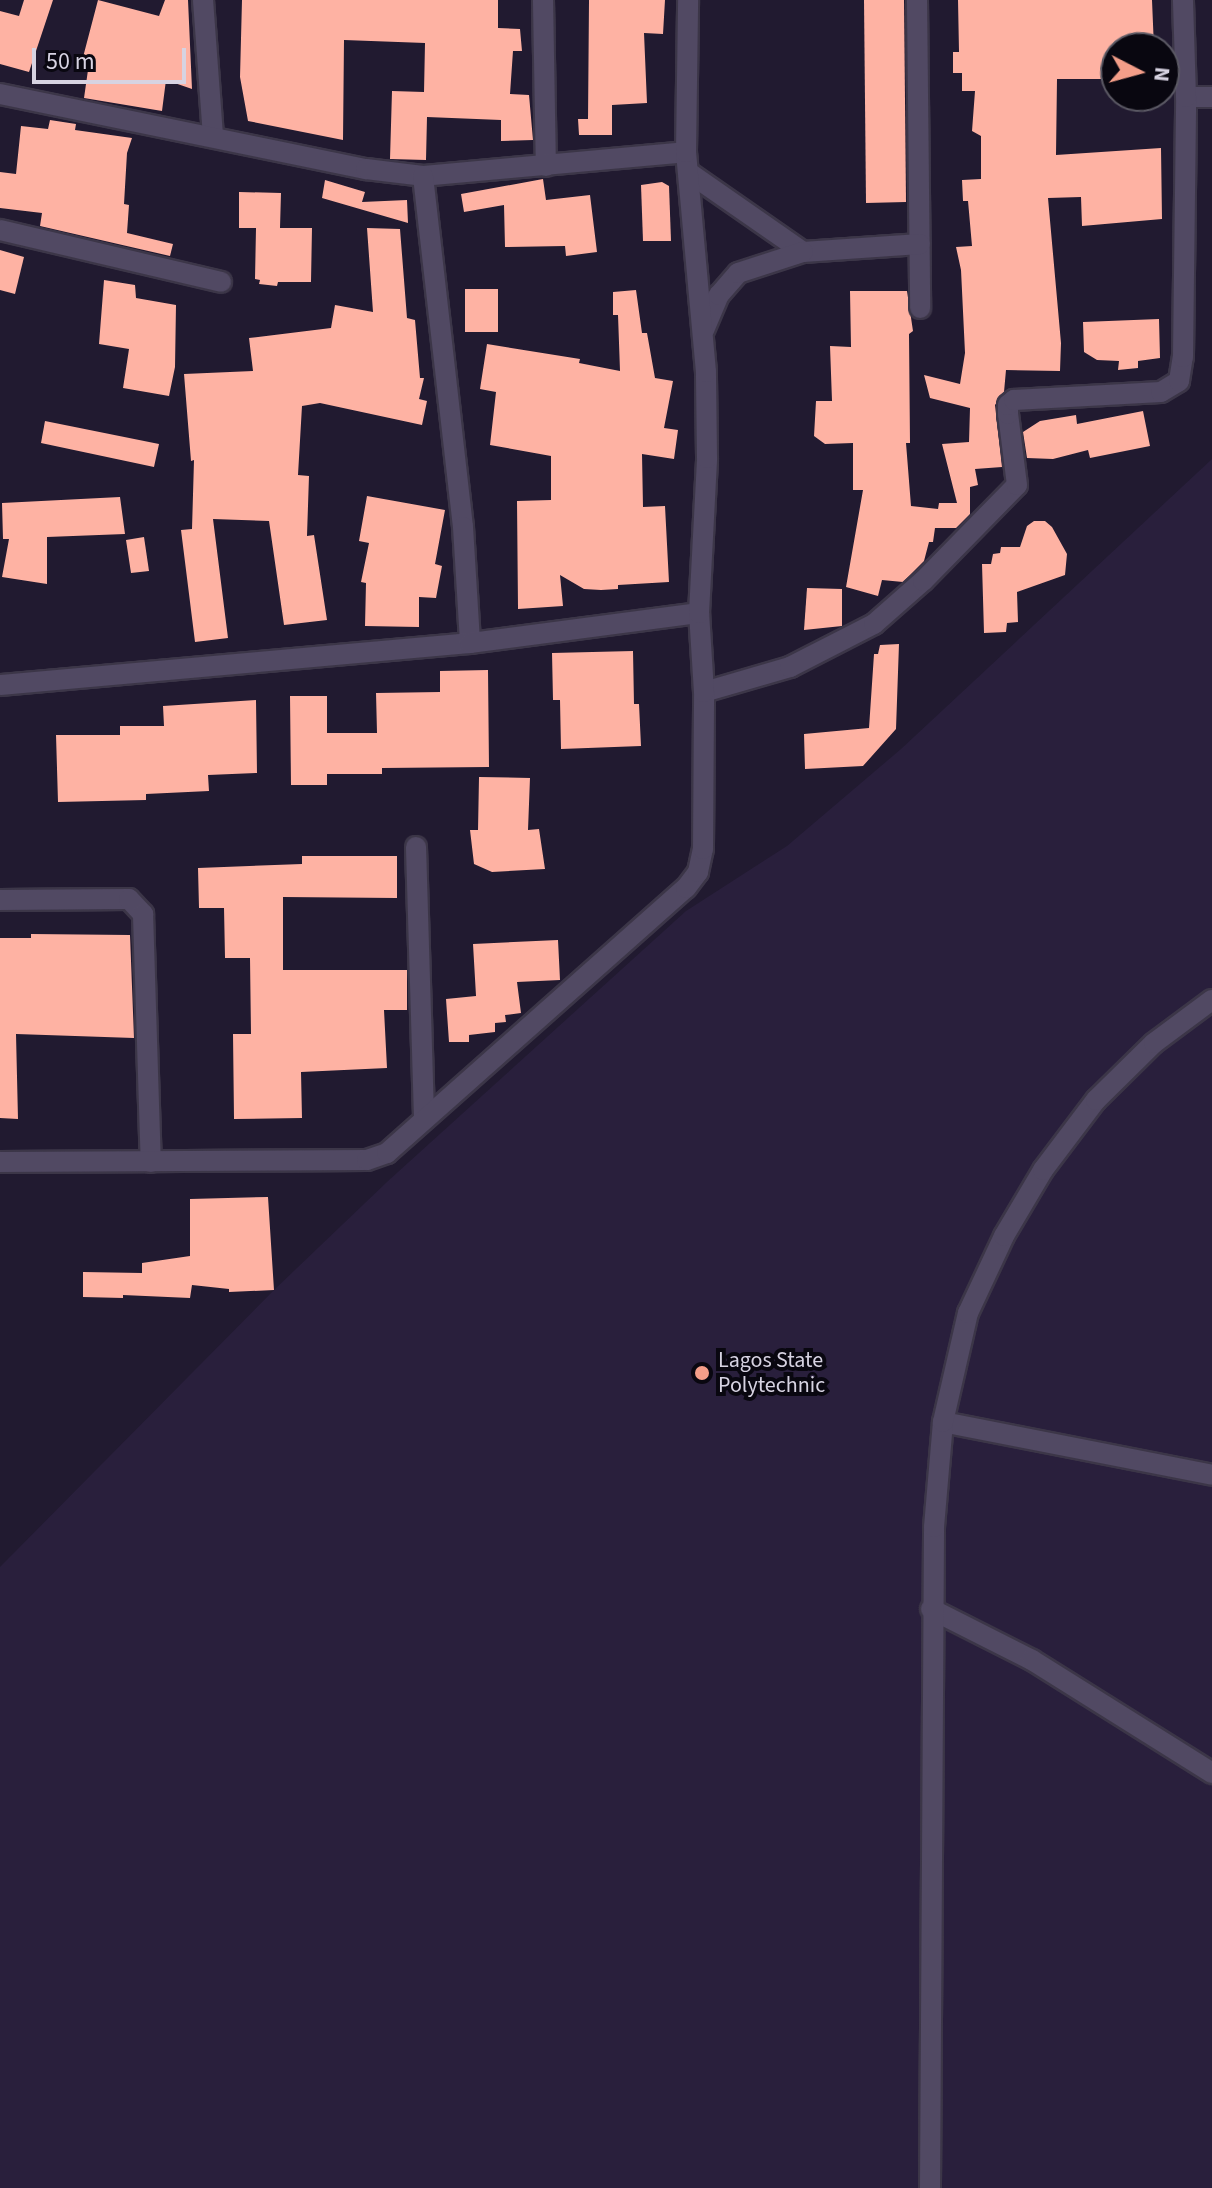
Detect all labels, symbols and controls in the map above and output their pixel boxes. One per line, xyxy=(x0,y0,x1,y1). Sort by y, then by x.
scale bar xyxy=(36,32,190,82)
north arrow xyxy=(1100,32,1180,112)
text: 50 m xyxy=(46,44,95,79)
text: N xyxy=(1145,65,1179,83)
place label: Lagos State Polytechnic xyxy=(718,1347,825,1398)
marker: Lagos State Polytechnic xyxy=(693,1364,711,1382)

